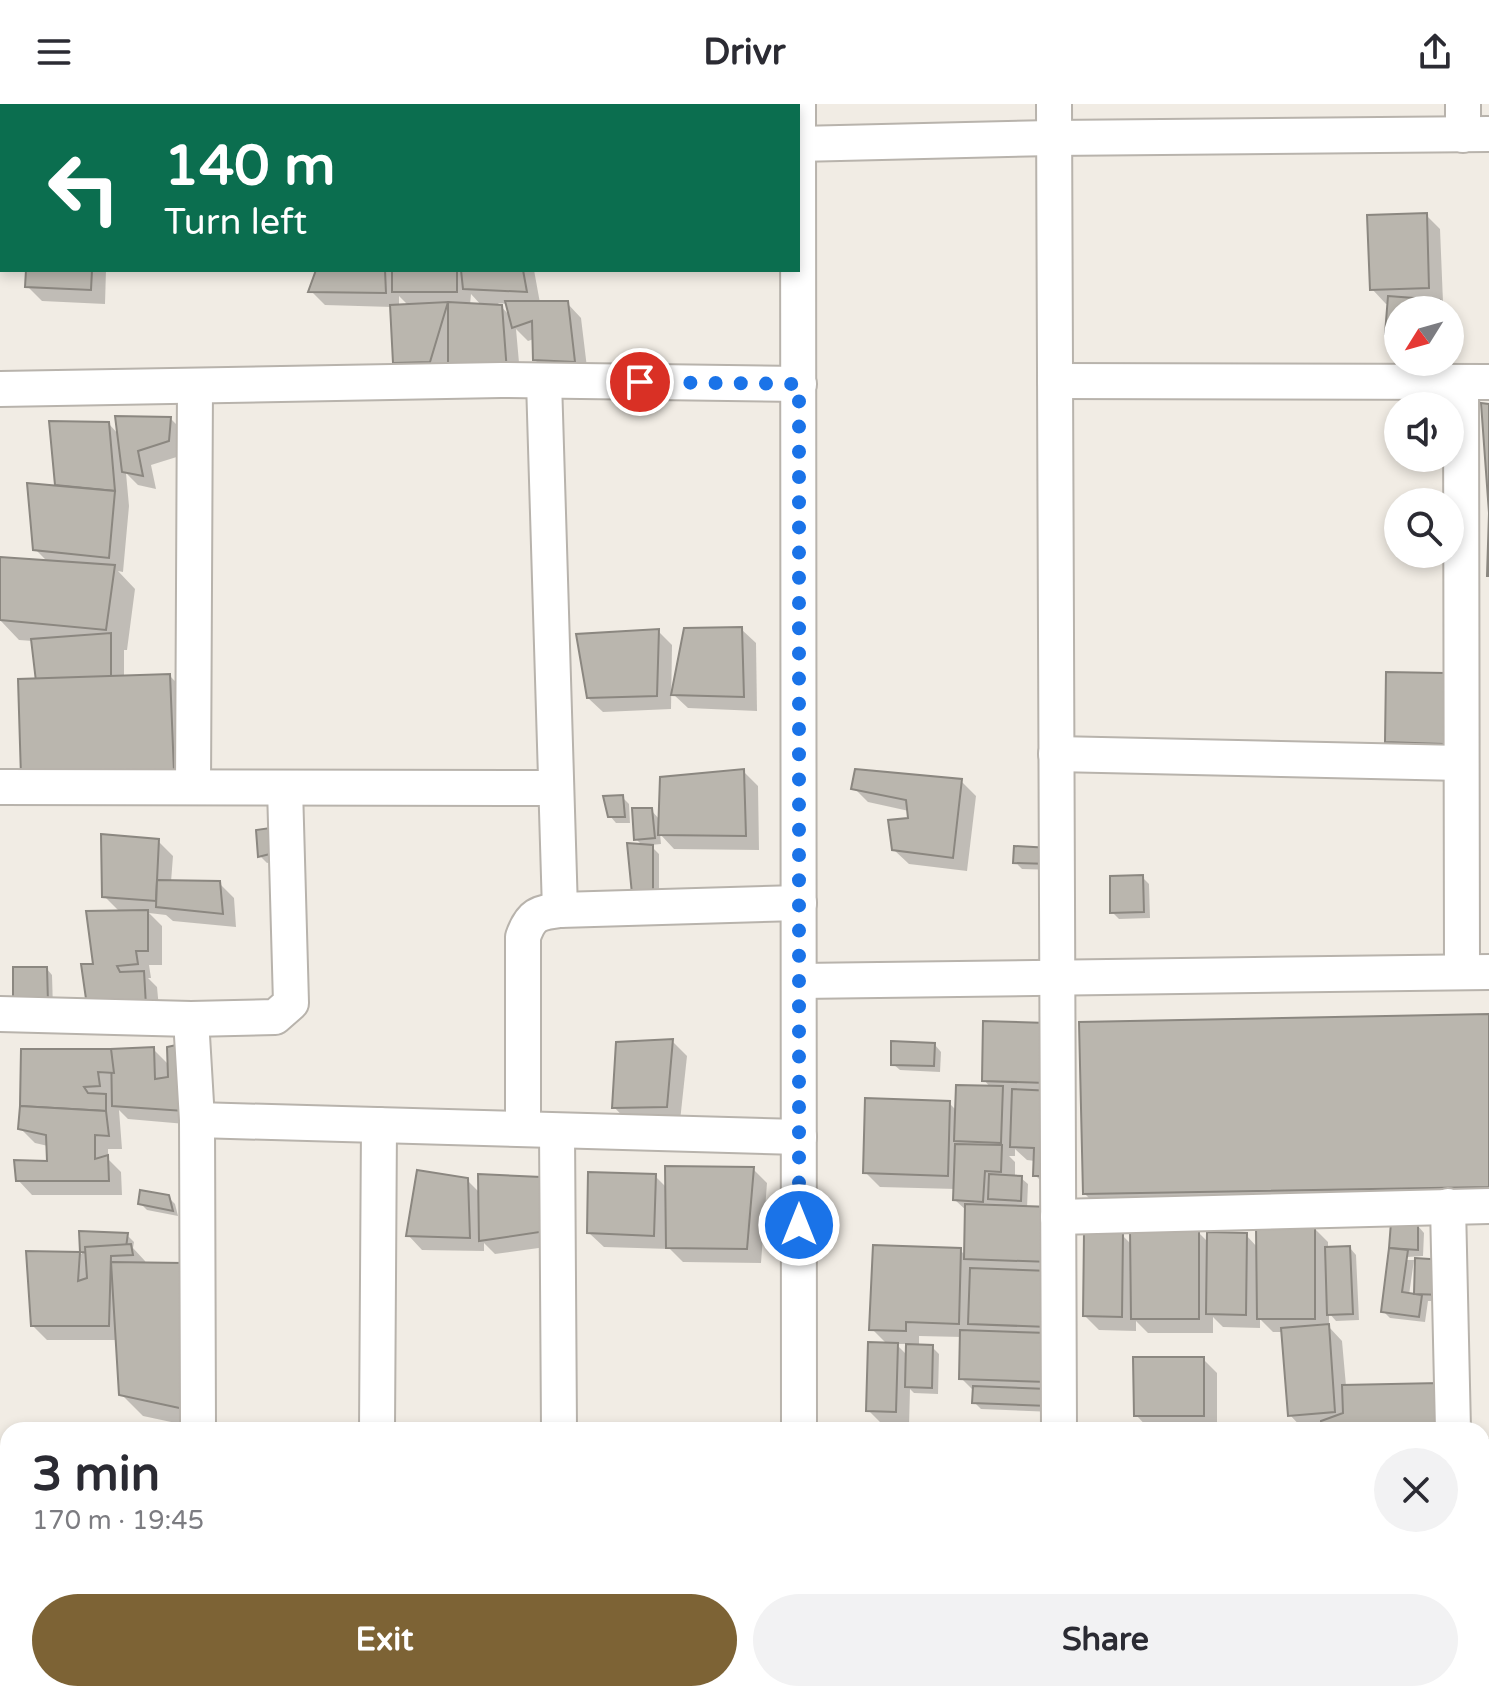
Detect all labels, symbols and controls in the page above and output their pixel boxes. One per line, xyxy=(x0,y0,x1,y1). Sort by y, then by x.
icon: menu xyxy=(32,30,76,74)
icon: share xyxy=(1413,30,1457,74)
text: Drivr xyxy=(703,31,786,74)
text: 140 m xyxy=(164,133,335,200)
icon: left xyxy=(32,136,136,240)
text: Turn left xyxy=(164,201,307,244)
north arrow xyxy=(1384,296,1464,376)
map controls xyxy=(1384,296,1464,568)
pin xyxy=(606,348,674,416)
icon: arrive xyxy=(618,360,662,404)
button: sound xyxy=(1384,392,1464,472)
button: search xyxy=(1384,488,1464,568)
position arrow xyxy=(757,1183,841,1267)
text: 3 min xyxy=(32,1446,160,1504)
button: close xyxy=(1374,1448,1458,1532)
text: 170 m · 19:45 xyxy=(32,1505,204,1536)
button: Exit xyxy=(32,1594,737,1686)
button: Share xyxy=(753,1594,1458,1686)

